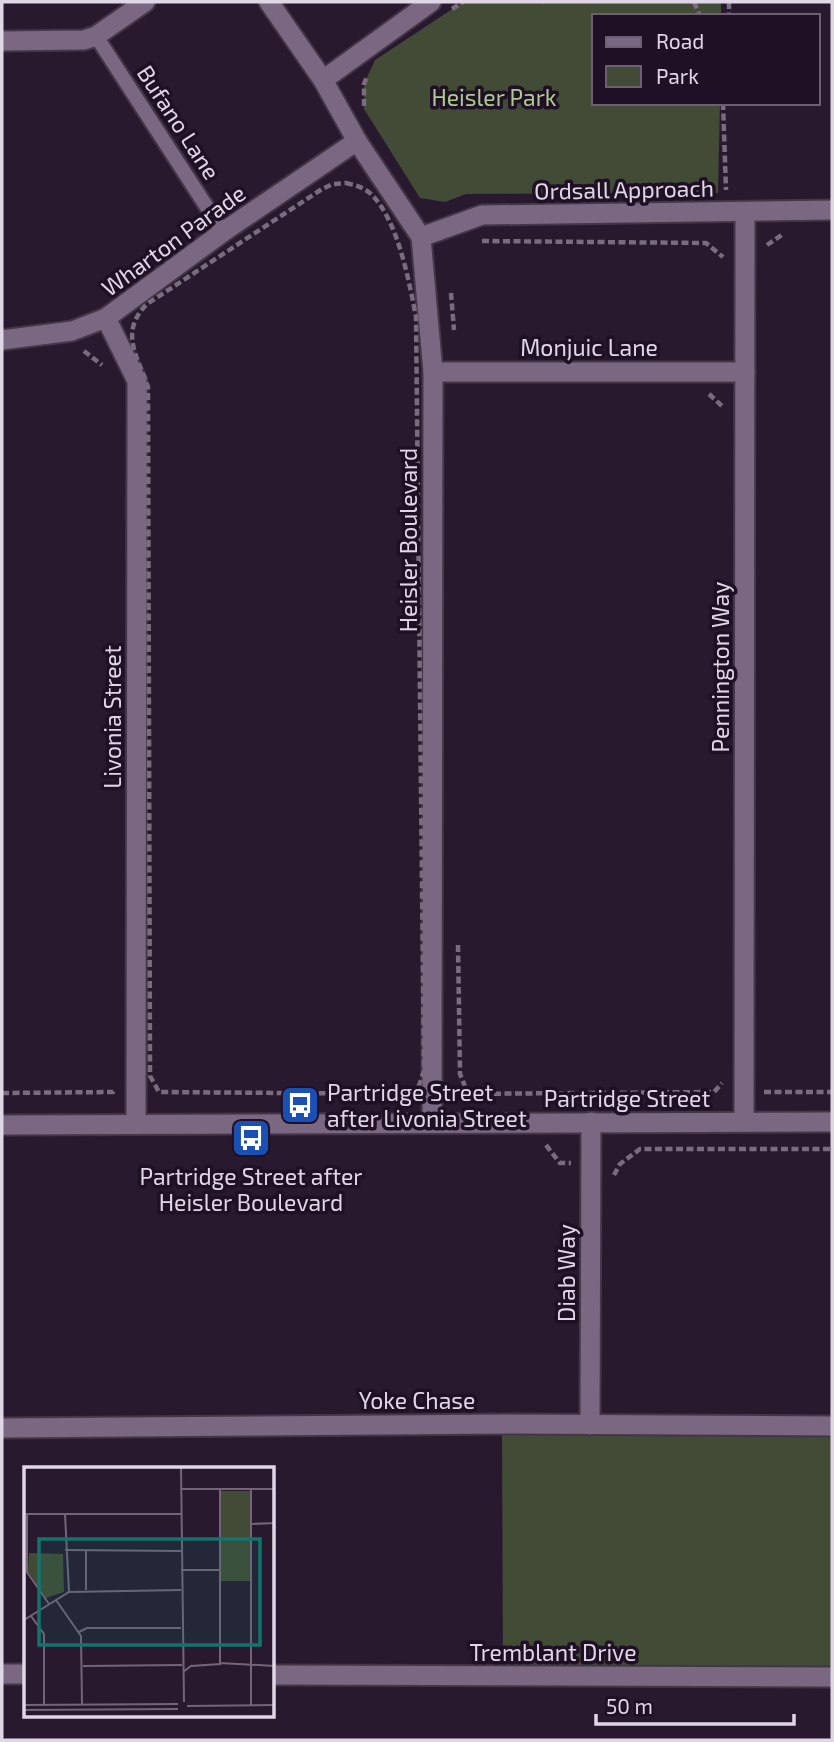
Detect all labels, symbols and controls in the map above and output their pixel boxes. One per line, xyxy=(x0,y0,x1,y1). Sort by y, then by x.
legend xyxy=(592,14,820,105)
text: Road xyxy=(656,28,704,53)
street label: Bufano Lane xyxy=(132,60,226,184)
text: Park xyxy=(656,63,699,88)
park label: Heisler Park xyxy=(431,83,557,111)
street label: Ordsall Approach xyxy=(534,173,714,205)
street label: Wharton Parade xyxy=(96,178,250,302)
street label: Monjuic Lane xyxy=(520,333,658,361)
street label: Heisler Boulevard xyxy=(394,448,422,632)
street label: Pennington Way xyxy=(706,582,734,752)
street label: Livonia Street xyxy=(98,645,126,789)
place label: Partridge Street after Livonia Street xyxy=(327,1078,527,1132)
bus stop icon: Partridge Street after Livonia Street xyxy=(279,1084,321,1126)
street label: Partridge Street xyxy=(544,1084,710,1112)
bus stop icon: Partridge Street after Heisler Boulevard xyxy=(230,1117,272,1159)
place label: Partridge Street after Heisler Boulevard xyxy=(139,1162,363,1216)
street label: Diab Way xyxy=(552,1224,580,1322)
street label: Yoke Chase xyxy=(359,1386,475,1414)
inset map xyxy=(24,1467,275,1718)
street label: Tremblant Drive xyxy=(469,1638,637,1666)
scale bar xyxy=(596,1682,794,1726)
text: 50 m xyxy=(606,1693,653,1718)

